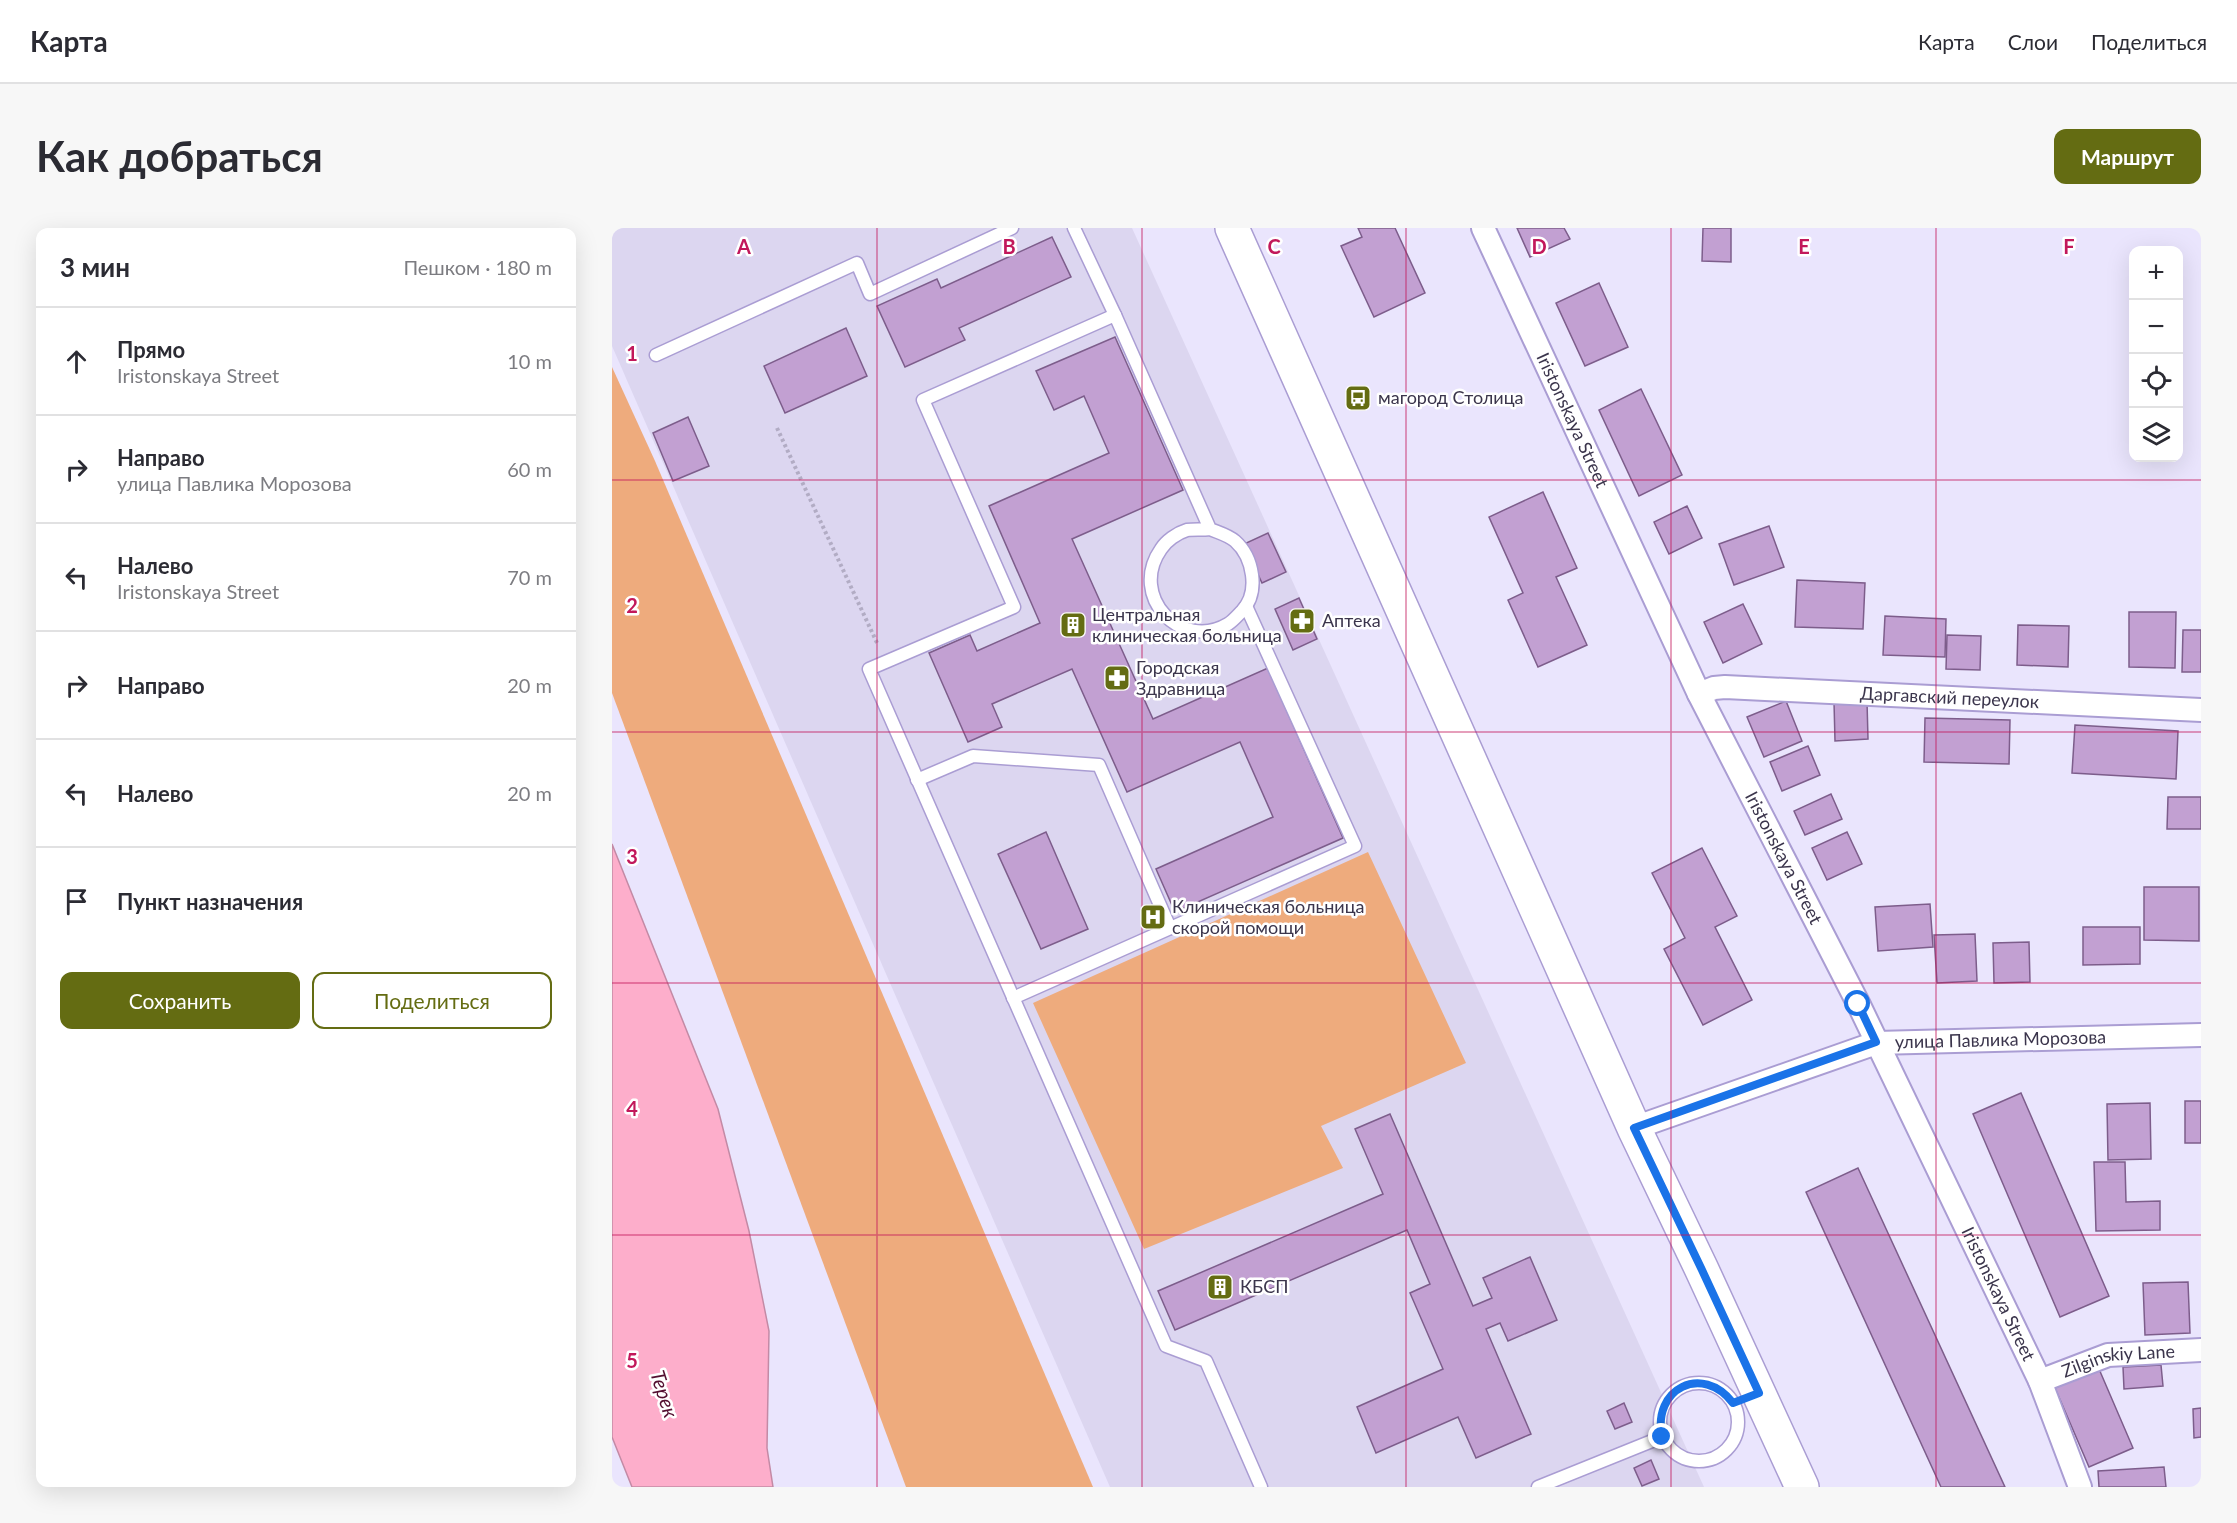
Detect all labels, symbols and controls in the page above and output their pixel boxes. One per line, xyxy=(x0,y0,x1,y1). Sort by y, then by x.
text: Карта xyxy=(30,24,108,58)
text: Карта xyxy=(1918,29,1975,54)
text: Слои xyxy=(2008,29,2058,54)
text: Поделиться xyxy=(2091,29,2207,54)
button: Маршрут xyxy=(2054,129,2201,184)
text: Как добраться xyxy=(36,131,323,181)
text: A xyxy=(736,234,751,258)
text: B xyxy=(1002,234,1016,258)
text: C xyxy=(1267,234,1281,258)
text: D xyxy=(1531,234,1547,258)
text: E xyxy=(1798,234,1810,258)
text: F xyxy=(2063,234,2075,258)
map controls xyxy=(2129,246,2183,462)
button: + xyxy=(2129,246,2183,300)
text: 3 мин xyxy=(60,251,130,283)
text: Пешком · 180 m xyxy=(403,255,552,279)
button: − xyxy=(2129,300,2183,354)
text: Прямо xyxy=(117,336,185,363)
text: 1 xyxy=(626,341,638,365)
icon: ahead xyxy=(60,345,93,378)
text: 10 m xyxy=(507,349,552,373)
street label: Iristonskaya Street xyxy=(1532,349,1614,491)
button: locate xyxy=(2129,354,2183,408)
text: Iristonskaya Street xyxy=(117,363,279,387)
bus stop icon: магород Столица xyxy=(1343,383,1373,413)
place label: магород Столица xyxy=(1378,386,1524,408)
button: layers xyxy=(2129,408,2183,462)
text: Направо xyxy=(117,444,205,471)
icon: right xyxy=(60,453,93,486)
text: 60 m xyxy=(507,457,552,481)
text: улица Павлика Морозова xyxy=(117,471,352,495)
text: Налево xyxy=(117,552,193,579)
icon: left xyxy=(60,561,93,594)
text: 70 m xyxy=(507,565,552,589)
text: Iristonskaya Street xyxy=(117,579,279,603)
text: 2 xyxy=(626,593,638,617)
place label: Центральная клиническая больница xyxy=(1092,603,1282,646)
pharmacy icon: Аптека xyxy=(1287,606,1317,636)
place label: Аптека xyxy=(1322,609,1381,631)
building icon: Центральная клиническая больница xyxy=(1058,610,1088,640)
place label: Городская Здравница xyxy=(1136,656,1225,699)
pharmacy icon: Городская Здравница xyxy=(1102,663,1132,693)
icon: right xyxy=(60,669,93,702)
text: Направо xyxy=(117,672,205,699)
text: 20 m xyxy=(507,673,552,697)
street label: Даргавский переулок xyxy=(1860,682,2040,712)
icon: left xyxy=(60,777,93,810)
text: Налево xyxy=(117,780,193,807)
text: 20 m xyxy=(507,781,552,805)
street label: Iristonskaya Street xyxy=(1741,788,1828,928)
text: 3 xyxy=(626,844,638,868)
icon: arrive xyxy=(60,885,93,918)
text: Пункт назначения xyxy=(117,888,303,915)
place label: Клиническая больница скорой помощи xyxy=(1172,895,1365,938)
hospital icon: Клиническая больница скорой помощи xyxy=(1138,902,1168,932)
button: Сохранить xyxy=(60,972,300,1029)
button: Поделиться xyxy=(312,972,552,1029)
route start xyxy=(1844,990,1870,1016)
street label: улица Павлика Морозова xyxy=(1894,1025,2106,1053)
text: 4 xyxy=(626,1096,638,1120)
street label: Iristonskaya Street xyxy=(1957,1223,2041,1365)
building icon: КБСП xyxy=(1205,1272,1235,1302)
place label: КБСП xyxy=(1240,1275,1289,1297)
street label: Zilginskiy Lane xyxy=(2058,1339,2175,1382)
text: 5 xyxy=(626,1348,638,1372)
water label: Терек xyxy=(646,1367,684,1421)
route end xyxy=(1648,1423,1674,1449)

